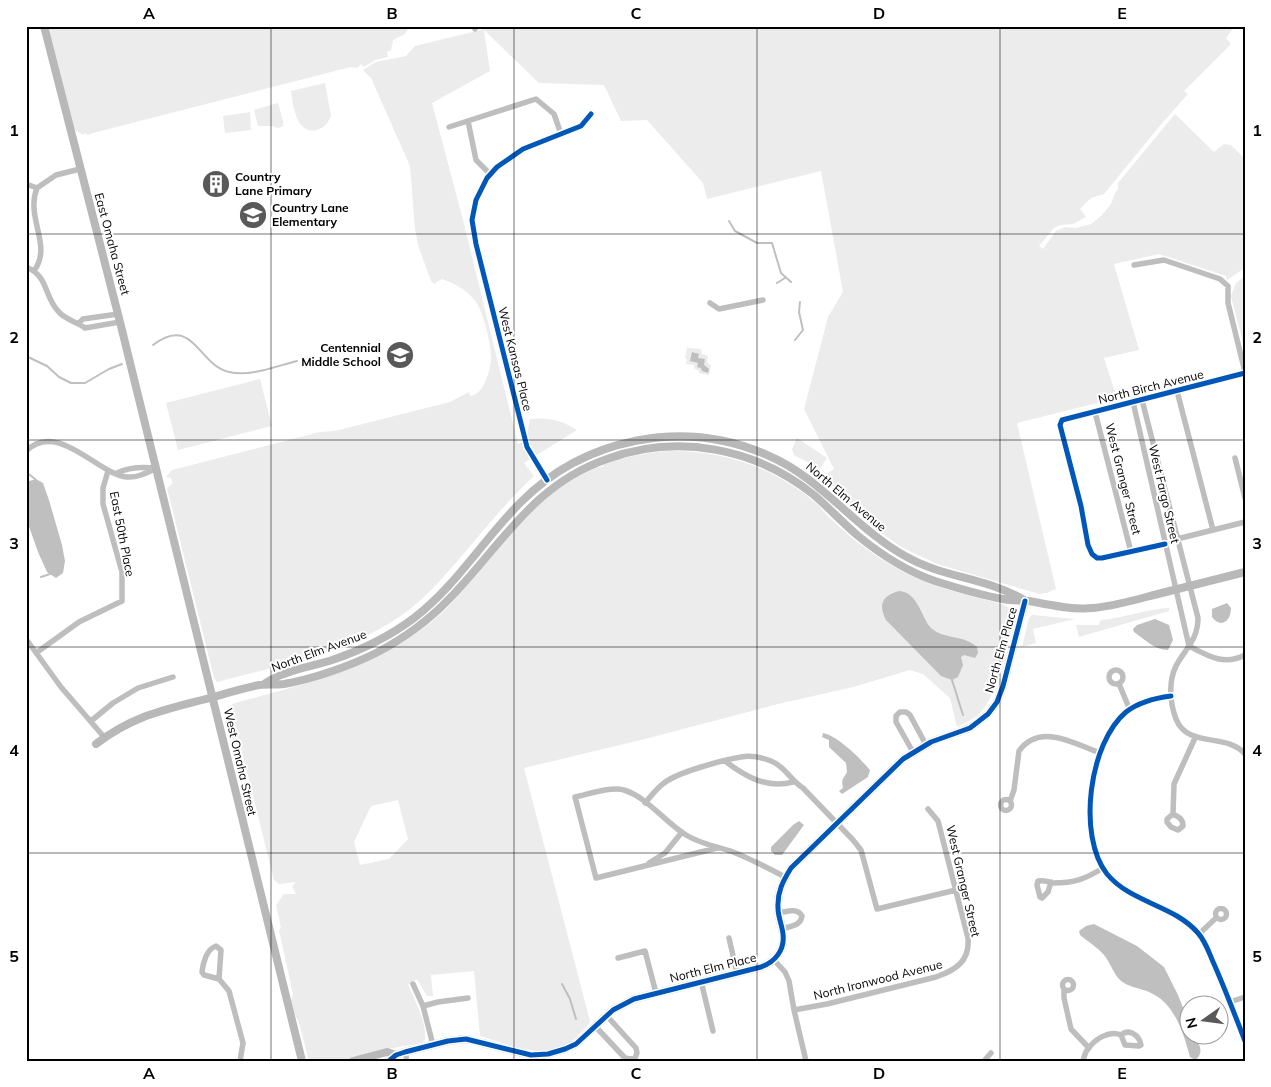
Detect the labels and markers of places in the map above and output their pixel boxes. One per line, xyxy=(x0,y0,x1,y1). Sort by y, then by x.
building icon: Country Lane Primary xyxy=(201,169,231,199)
place label: Country Lane Primary xyxy=(235,169,312,198)
school or university icon: Country Lane Elementary xyxy=(238,200,268,230)
place label: Country Lane Elementary xyxy=(272,200,349,229)
place label: Centennial Middle School xyxy=(301,340,381,369)
school or university icon: Centennial Middle School xyxy=(385,340,415,370)

